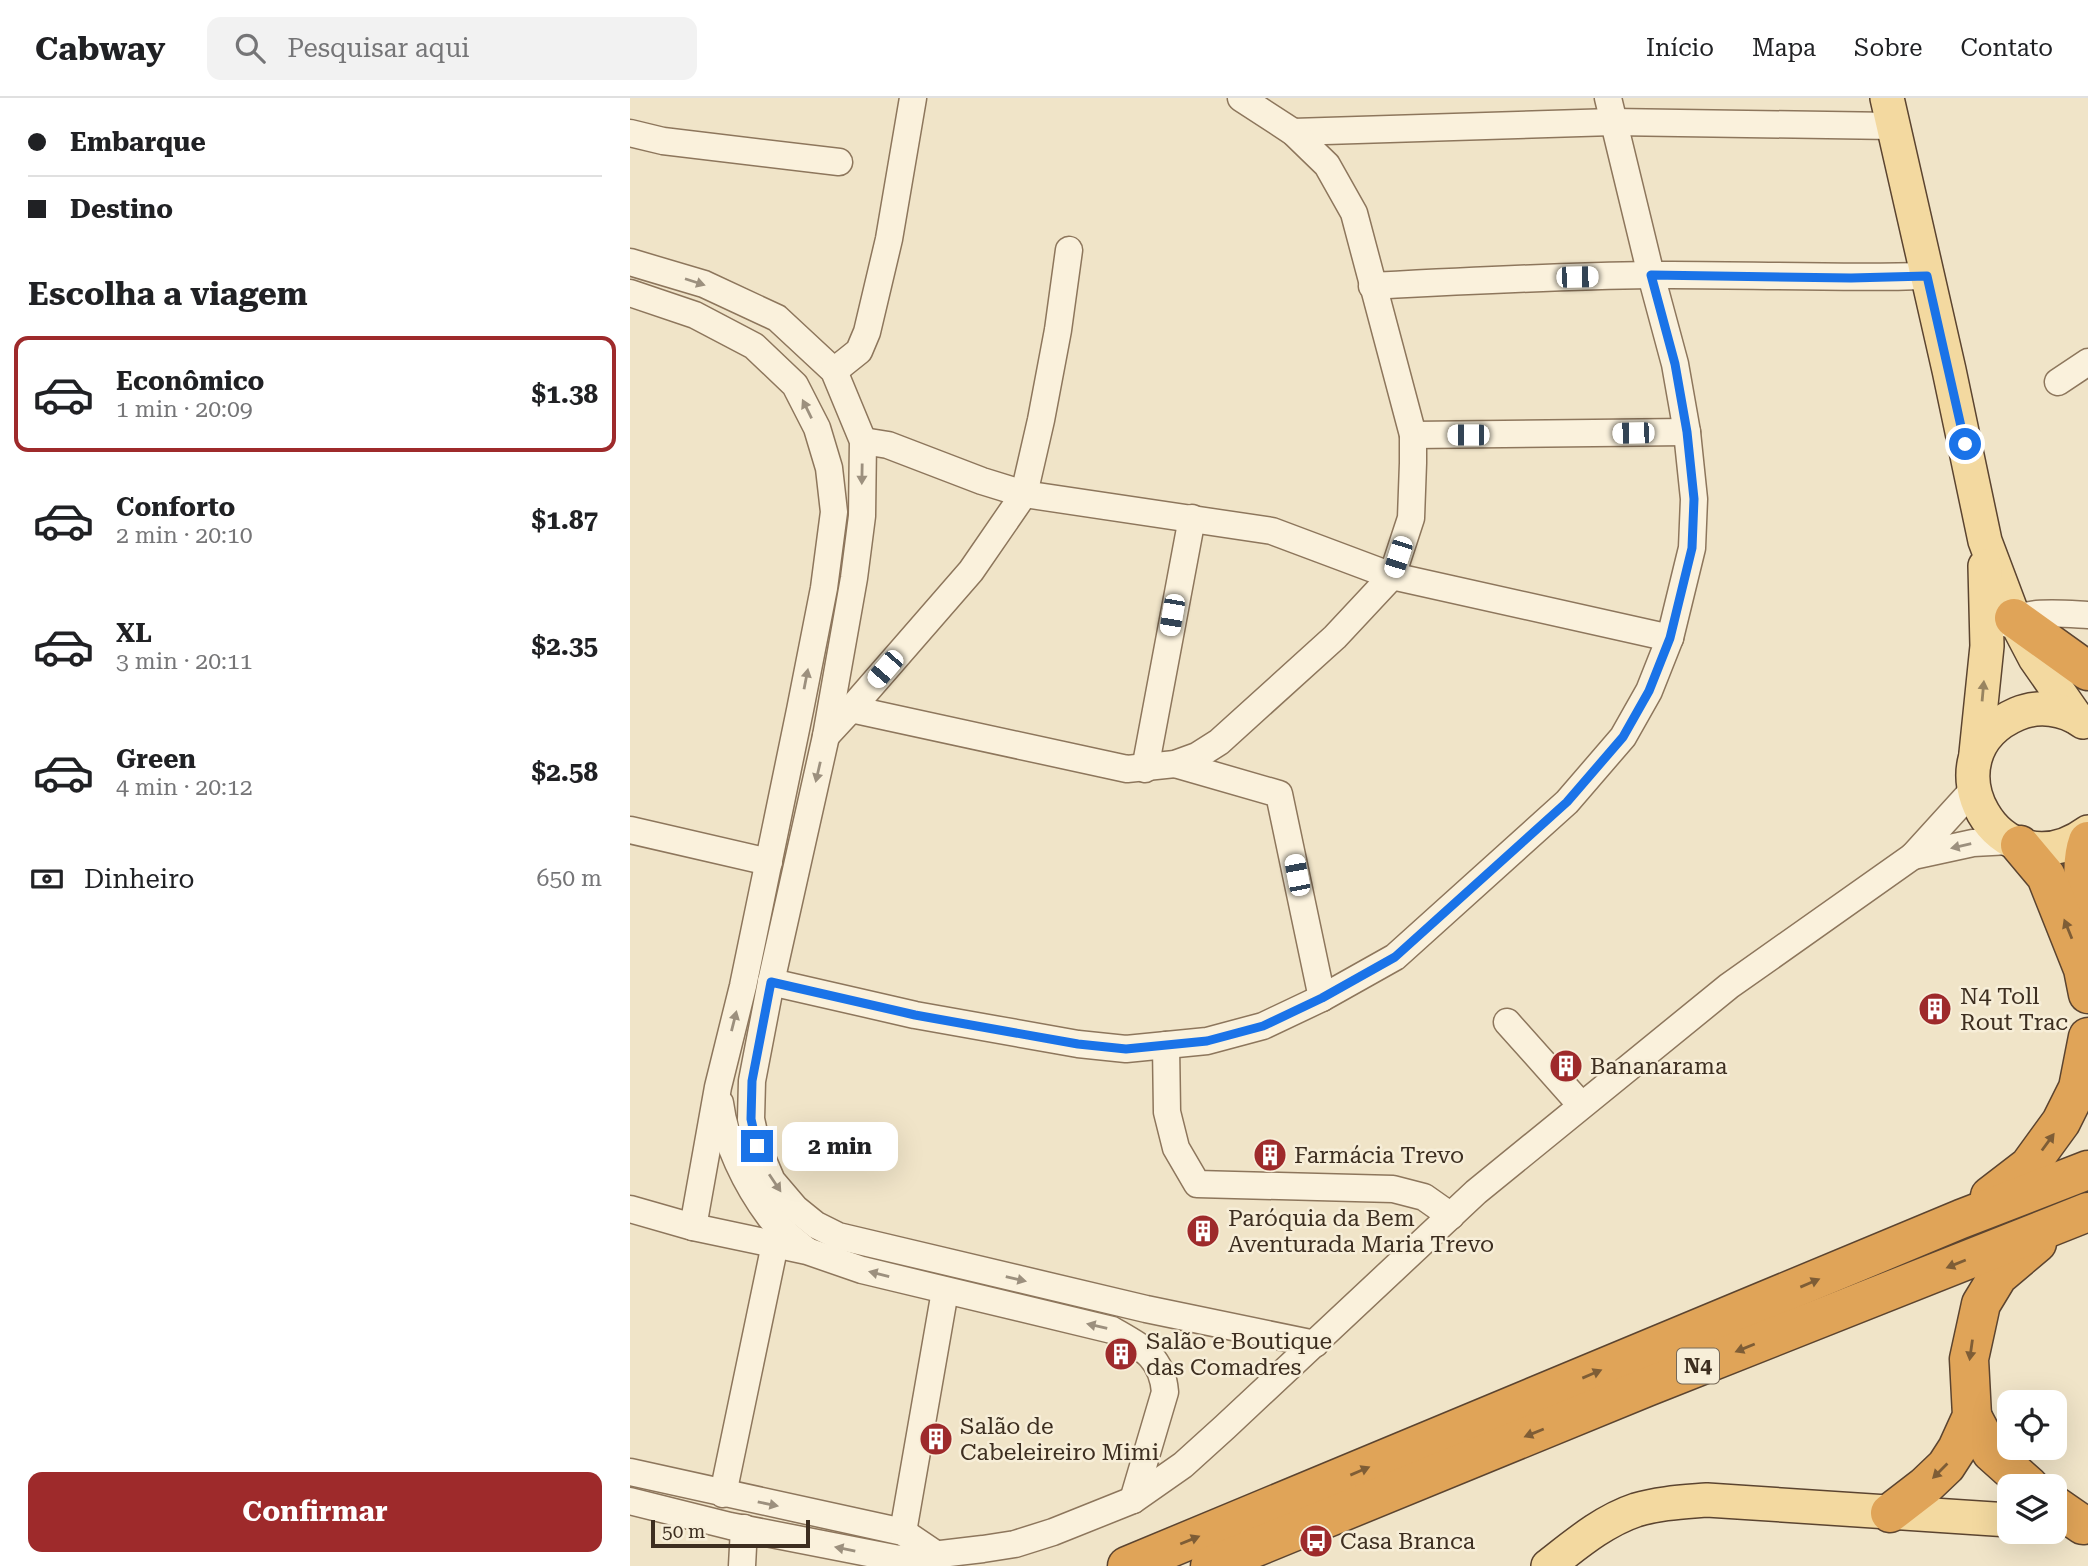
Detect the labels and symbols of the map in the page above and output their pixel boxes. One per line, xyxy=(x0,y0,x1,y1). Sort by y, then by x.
car xyxy=(1556,266,1599,288)
one-way arrow xyxy=(685,277,706,287)
one-way arrow xyxy=(801,399,813,419)
car xyxy=(1612,422,1655,444)
car xyxy=(1448,425,1490,446)
route start xyxy=(1949,428,1981,460)
one-way arrow xyxy=(857,464,868,486)
car xyxy=(1382,534,1415,580)
car xyxy=(1159,592,1186,638)
car xyxy=(864,646,907,692)
one-way arrow xyxy=(801,668,812,690)
one-way arrow xyxy=(1978,680,1989,702)
one-way arrow xyxy=(812,761,823,783)
one-way arrow xyxy=(1950,840,1972,851)
car xyxy=(1283,852,1312,898)
one-way arrow xyxy=(2062,918,2073,939)
place label: N4 Toll Rout Trac xyxy=(1960,983,2068,1036)
building icon: N4 Toll Rout Trac xyxy=(1916,990,1954,1028)
one-way arrow xyxy=(729,1010,740,1032)
building icon: Bananarama xyxy=(1547,1047,1585,1085)
place label: Bananarama xyxy=(1590,1053,1728,1080)
callout: 2 min xyxy=(782,1122,897,1170)
route end xyxy=(741,1130,773,1162)
one-way arrow xyxy=(2040,1133,2055,1151)
building icon: Farmácia Trevo xyxy=(1251,1136,1289,1174)
place label: Farmácia Trevo xyxy=(1294,1142,1464,1169)
one-way arrow xyxy=(768,1174,782,1192)
place label: Paróquia da Bem Aventurada Maria Trevo xyxy=(1228,1205,1494,1258)
building icon: Paróquia da Bem Aventurada Maria Trevo xyxy=(1184,1212,1222,1250)
one-way arrow xyxy=(1946,1259,1967,1270)
one-way arrow xyxy=(867,1268,889,1279)
one-way arrow xyxy=(1005,1274,1027,1285)
one-way arrow xyxy=(1800,1277,1821,1288)
one-way arrow xyxy=(1086,1320,1108,1331)
place label: Salão e Boutique das Comadres xyxy=(1146,1328,1332,1381)
building icon: Salão e Boutique das Comadres xyxy=(1102,1335,1140,1373)
one-way arrow xyxy=(1965,1339,1976,1361)
one-way arrow xyxy=(1734,1343,1755,1354)
road number: N4 xyxy=(1677,1348,1719,1384)
one-way arrow xyxy=(1582,1368,1603,1379)
place label: Salão de Cabeleireiro Mimi xyxy=(960,1413,1159,1466)
building icon: Salão de Cabeleireiro Mimi xyxy=(917,1420,955,1458)
one-way arrow xyxy=(1523,1428,1544,1439)
one-way arrow xyxy=(1931,1463,1948,1480)
one-way arrow xyxy=(1349,1465,1370,1476)
one-way arrow xyxy=(757,1498,779,1509)
scale bar xyxy=(651,1517,810,1549)
bus stop icon: Casa Branca xyxy=(1297,1522,1335,1560)
place label: Casa Branca xyxy=(1340,1528,1476,1555)
one-way arrow xyxy=(1179,1535,1200,1546)
one-way arrow xyxy=(834,1543,856,1554)

